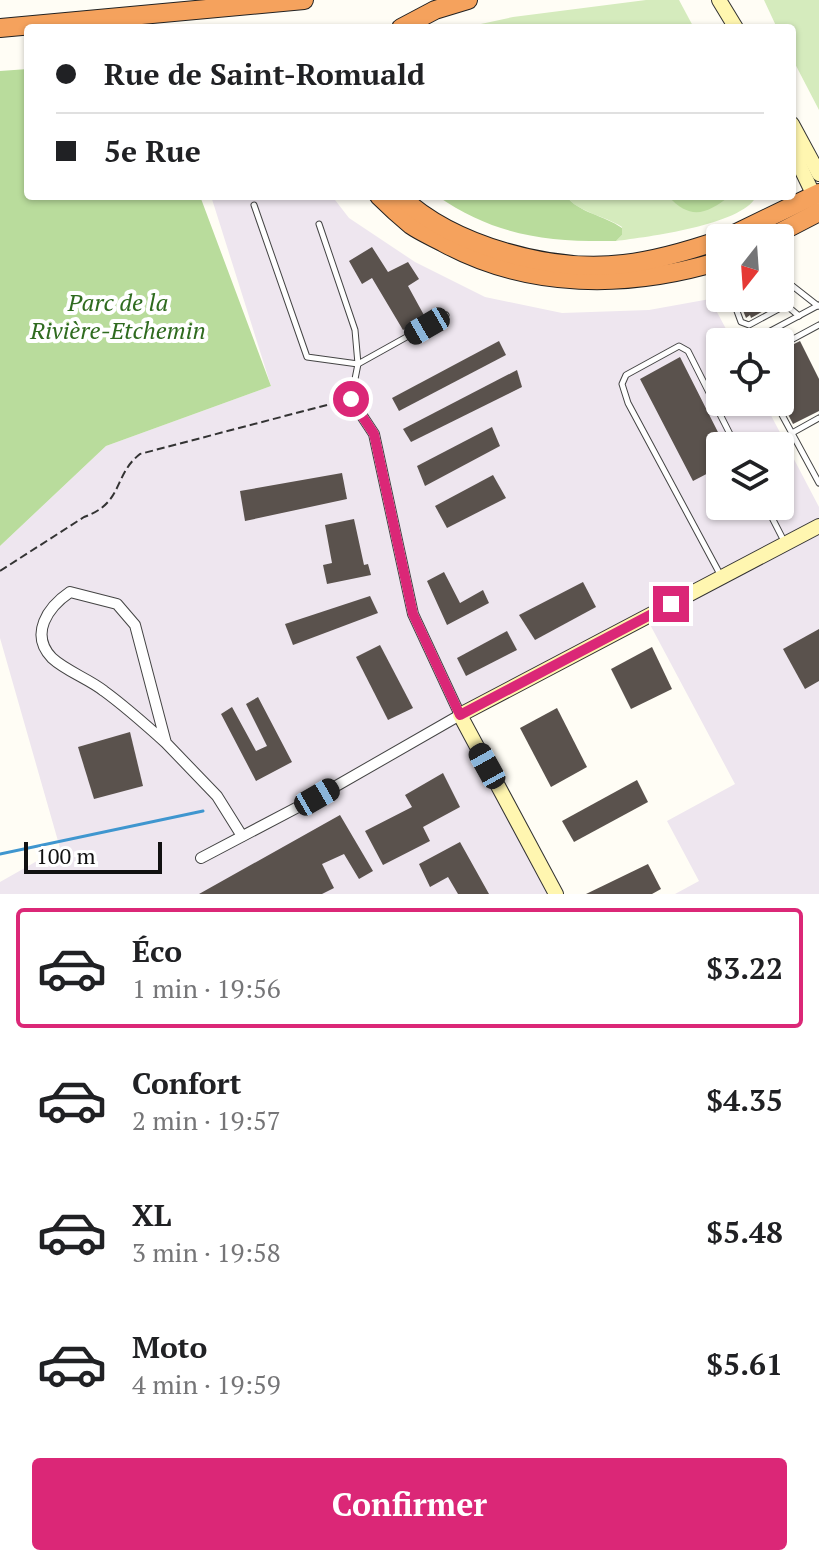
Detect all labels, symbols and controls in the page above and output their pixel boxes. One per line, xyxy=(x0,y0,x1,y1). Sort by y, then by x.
text: Rue de Saint-Romuald xyxy=(104,54,425,94)
text: 5e Rue xyxy=(104,131,201,171)
north arrow xyxy=(706,224,794,312)
map controls xyxy=(706,224,794,520)
park label: Parc de la Rivière-Etchemin xyxy=(29,286,206,346)
car xyxy=(400,304,454,348)
button: locate xyxy=(706,328,794,416)
route start xyxy=(333,381,369,417)
button: layers xyxy=(706,432,794,520)
route end xyxy=(653,586,689,622)
car xyxy=(465,739,509,793)
car xyxy=(290,775,344,819)
scale bar xyxy=(24,838,162,874)
text: 100 m xyxy=(36,841,96,870)
text: Éco xyxy=(132,931,182,971)
icon: car xyxy=(36,932,108,1004)
text: $3.22 xyxy=(706,948,783,988)
text: 1 min · 19:56 xyxy=(132,971,281,1005)
text: Confort xyxy=(132,1063,242,1103)
icon: car xyxy=(36,1064,108,1136)
text: $4.35 xyxy=(706,1080,783,1120)
text: 2 min · 19:57 xyxy=(132,1103,281,1137)
text: XL xyxy=(132,1195,171,1235)
icon: car xyxy=(36,1196,108,1268)
text: $5.48 xyxy=(706,1212,783,1252)
text: 3 min · 19:58 xyxy=(132,1235,281,1269)
text: Moto xyxy=(132,1327,207,1367)
icon: car xyxy=(36,1328,108,1400)
text: $5.61 xyxy=(706,1344,783,1384)
text: 4 min · 19:59 xyxy=(132,1367,281,1401)
button: Confirmer xyxy=(32,1458,787,1550)

